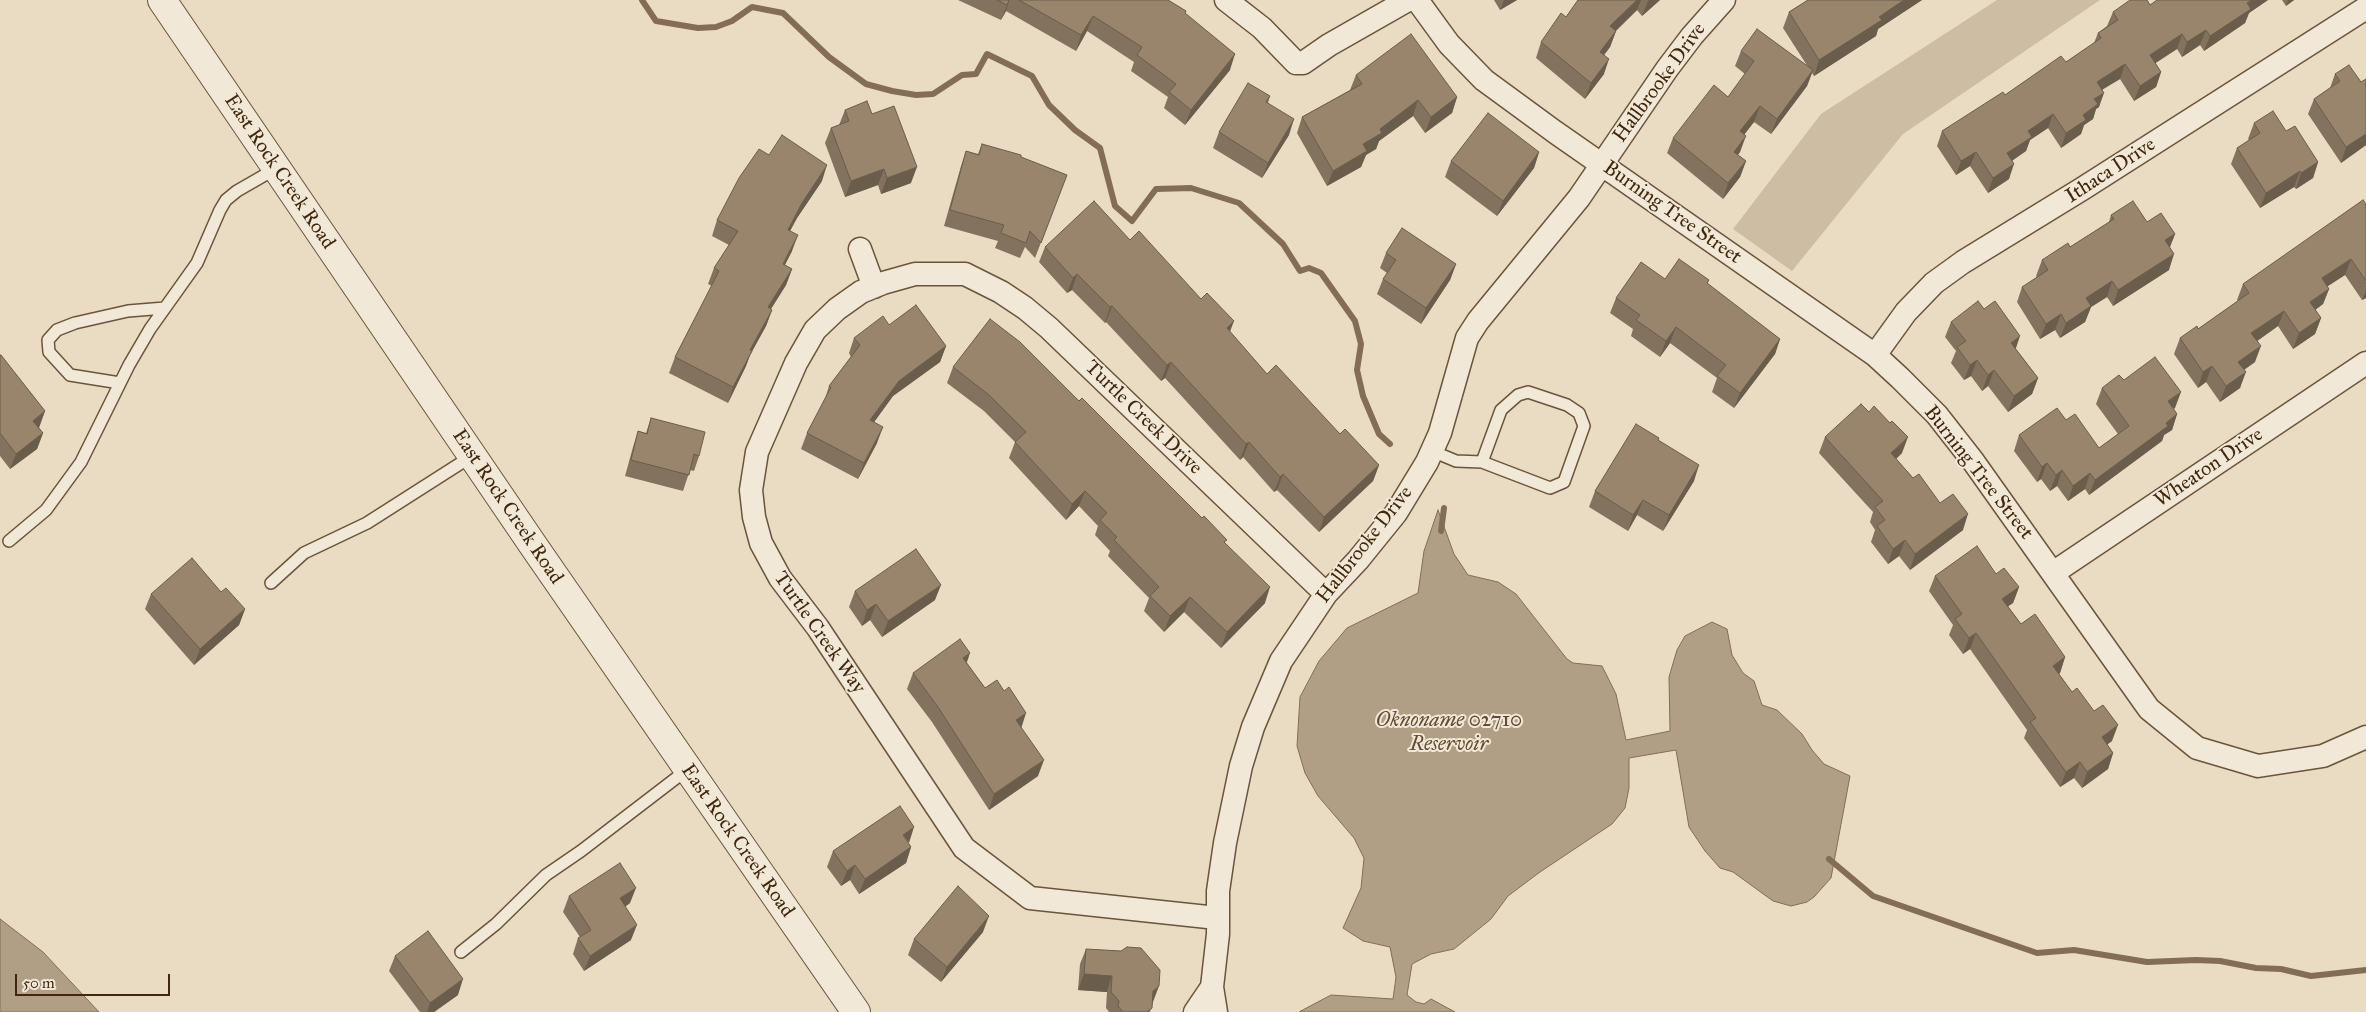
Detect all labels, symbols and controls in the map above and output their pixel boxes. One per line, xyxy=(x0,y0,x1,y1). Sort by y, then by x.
street label: Hallbrooke Drive xyxy=(1609,19,1711,147)
street label: East Rock Creek Road xyxy=(218,90,340,254)
street label: Ithaca Drive xyxy=(2062,133,2160,209)
street label: Burning Tree Street xyxy=(1598,156,1746,270)
street label: Turtle Creek Drive xyxy=(1079,356,1207,480)
street label: Burning Tree Street xyxy=(1918,401,2038,545)
street label: Wheaton Drive xyxy=(2150,423,2268,513)
street label: East Rock Creek Road xyxy=(446,425,568,589)
street label: Hallbrooke Drive xyxy=(1312,482,1418,608)
street label: Turtle Creek Way xyxy=(768,567,870,699)
water label: Oknoname 02710 Reservoir xyxy=(1376,708,1522,758)
street label: East Rock Creek Road xyxy=(675,760,799,922)
scale bar xyxy=(18,964,172,996)
text: 50 m xyxy=(23,974,55,992)

